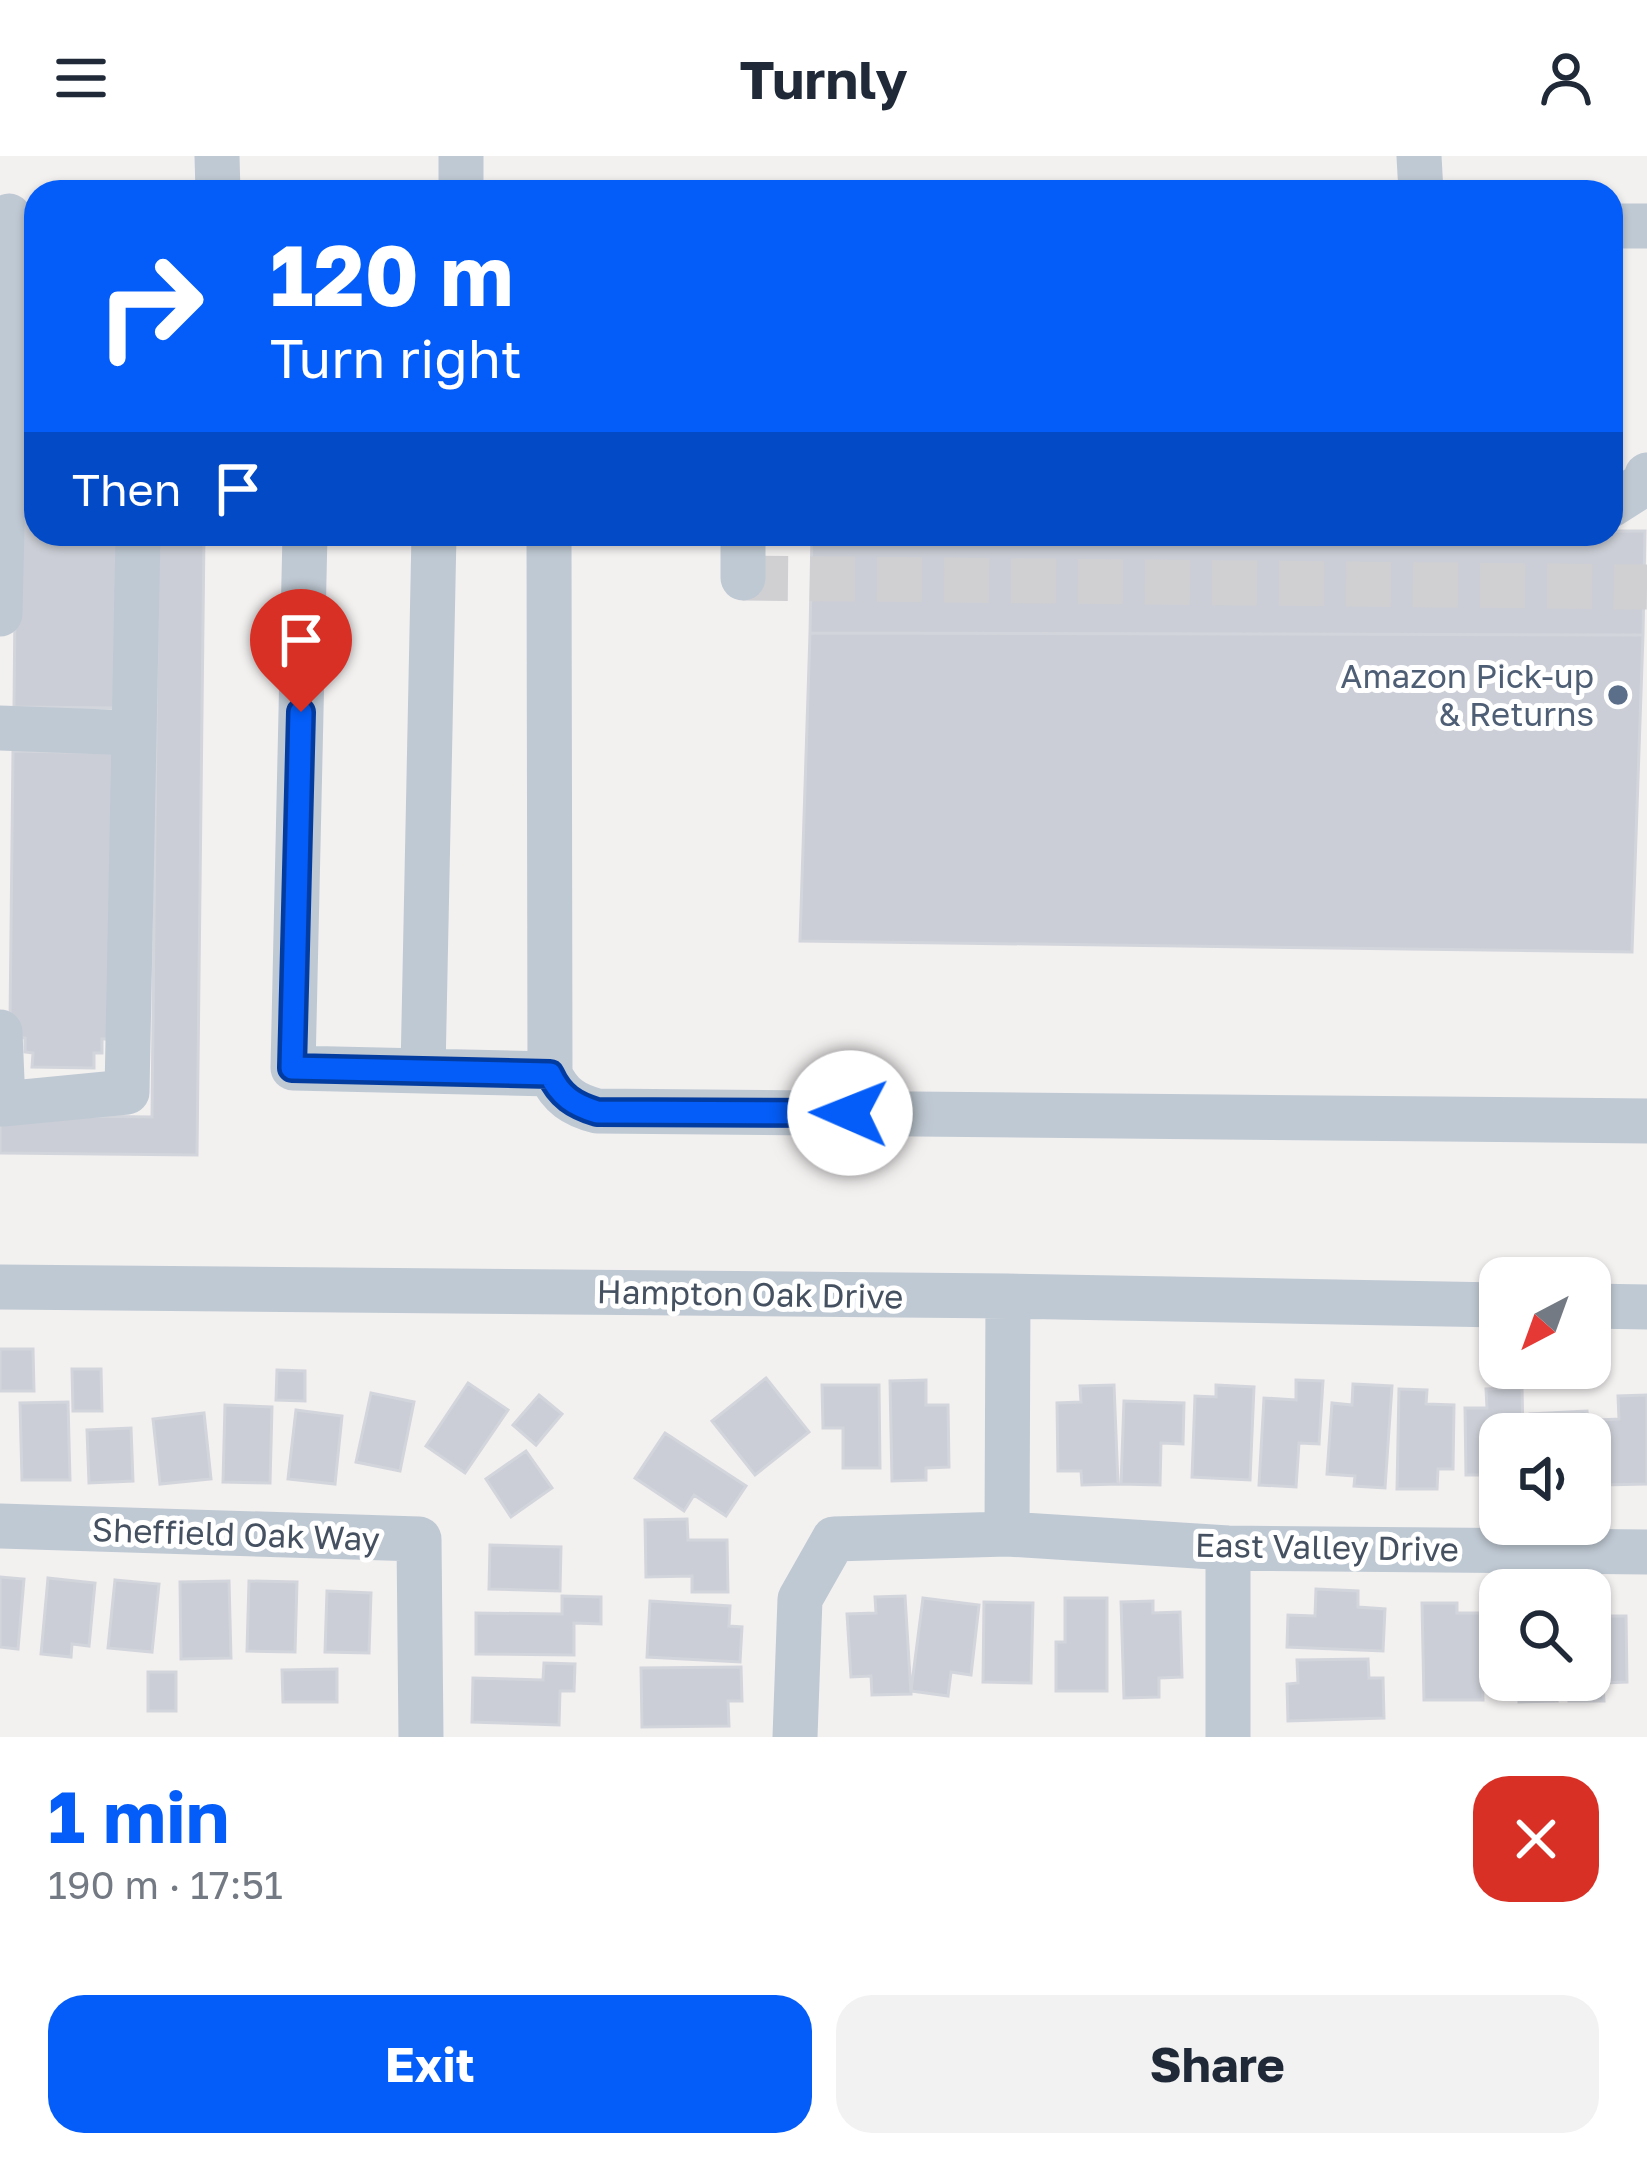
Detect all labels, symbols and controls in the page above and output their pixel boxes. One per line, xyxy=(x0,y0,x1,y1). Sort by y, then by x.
icon: menu xyxy=(48,45,114,111)
icon: person xyxy=(1533,45,1599,111)
text: Turnly xyxy=(739,46,908,111)
text: 120 m xyxy=(270,224,514,324)
icon: right xyxy=(72,228,228,384)
text: Turn right xyxy=(270,325,522,390)
icon: arrive xyxy=(205,456,271,522)
text: Then xyxy=(72,462,181,516)
pin xyxy=(250,589,352,712)
icon: arrive xyxy=(268,607,334,673)
place label: Amazon Pick-up & Returns xyxy=(1340,656,1594,733)
marker: Amazon Pick-up & Returns xyxy=(1605,682,1631,708)
position arrow xyxy=(787,1050,913,1176)
north arrow xyxy=(1479,1257,1611,1389)
map controls xyxy=(1479,1257,1611,1701)
street label: Hampton Oak Drive xyxy=(596,1271,904,1316)
button: sound xyxy=(1479,1413,1611,1545)
street label: Sheffield Oak Way xyxy=(91,1509,381,1558)
street label: East Valley Drive xyxy=(1195,1525,1459,1568)
button: search xyxy=(1479,1569,1611,1701)
text: 1 min xyxy=(48,1772,229,1859)
button: close xyxy=(1473,1776,1599,1902)
text: 190 m · 17:51 xyxy=(48,1861,283,1908)
button: Exit xyxy=(48,1995,812,2133)
button: Share xyxy=(836,1995,1599,2133)

